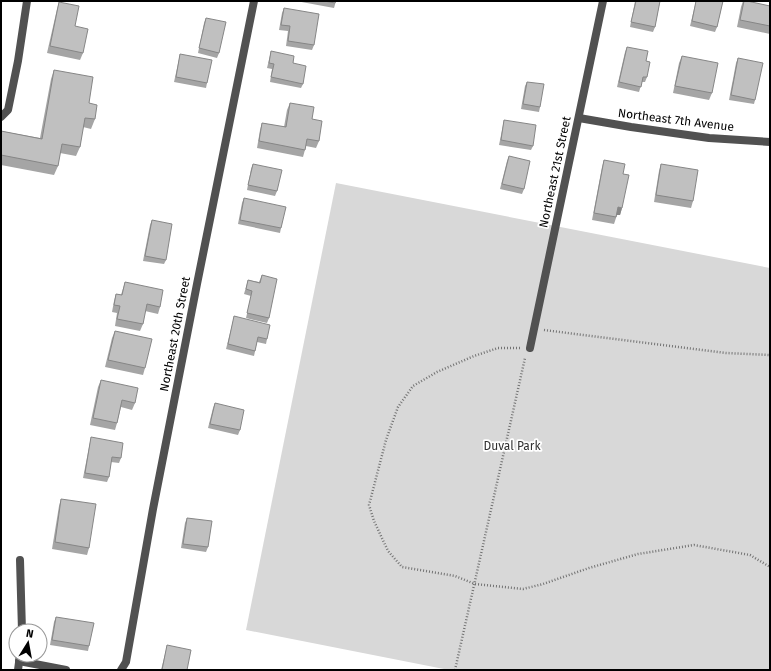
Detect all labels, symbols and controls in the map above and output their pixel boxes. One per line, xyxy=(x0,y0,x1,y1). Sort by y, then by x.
street label: Northeast 7th Avenue xyxy=(617,106,735,134)
street label: Northeast 21st Street xyxy=(536,114,574,229)
street label: Northeast 20th Street xyxy=(157,275,193,393)
park label: Duval Park xyxy=(483,439,541,453)
north arrow xyxy=(8,623,48,663)
text: N xyxy=(25,627,35,641)

